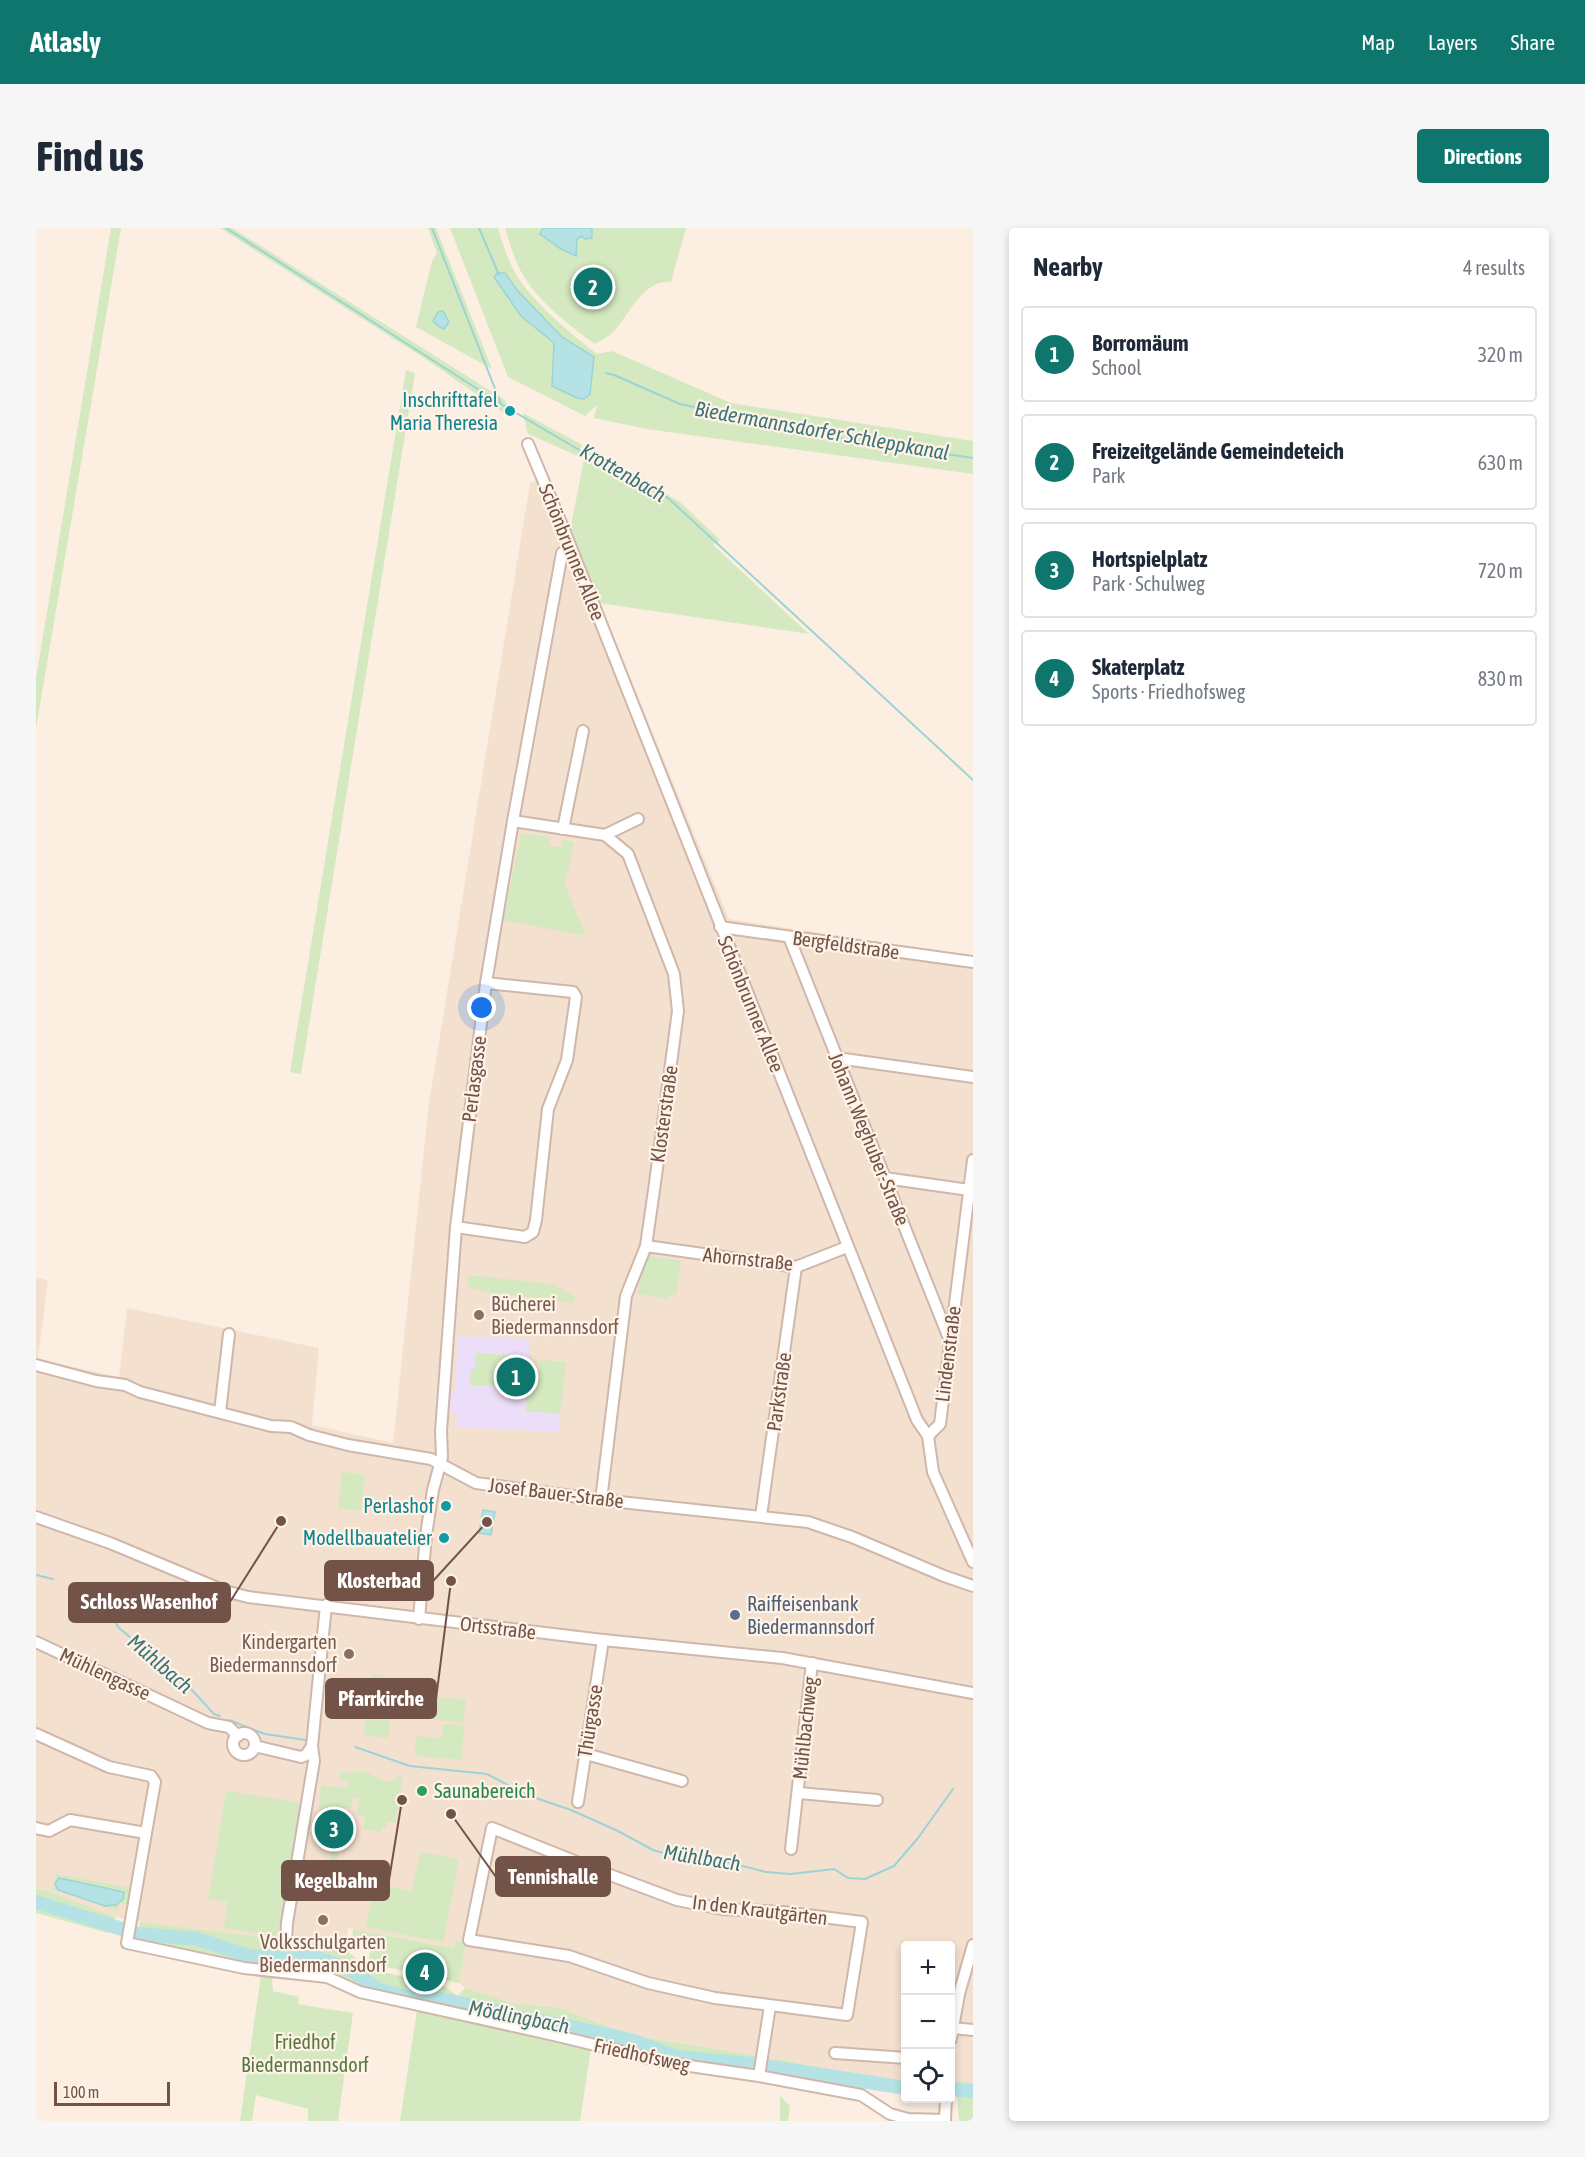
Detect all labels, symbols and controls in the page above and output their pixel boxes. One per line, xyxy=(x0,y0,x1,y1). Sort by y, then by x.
text: Atlasly xyxy=(30,26,101,58)
text: Map xyxy=(1361,30,1395,54)
text: Layers xyxy=(1428,30,1478,54)
text: Share xyxy=(1511,30,1555,54)
button: Directions xyxy=(1417,129,1549,183)
text: Find us xyxy=(36,132,144,180)
text: Nearby xyxy=(1033,252,1103,282)
text: 4 results xyxy=(1463,256,1525,279)
pin: 2 xyxy=(574,264,612,310)
text: Borromäum xyxy=(1092,330,1189,356)
text: 1 xyxy=(1050,343,1059,366)
text: 320 m xyxy=(1478,343,1523,366)
text: School xyxy=(1092,356,1142,379)
place label: Inschrifttafel Maria Theresia xyxy=(390,388,499,434)
water label: Biedermannsdorfer Schleppkanal xyxy=(693,396,951,464)
marker: Inschrifttafel Maria Theresia xyxy=(503,404,517,418)
water label: Krottenbach xyxy=(576,438,671,506)
text: Freizeitgelände Gemeindeteich xyxy=(1092,438,1344,464)
text: 2 xyxy=(1050,451,1059,474)
text: 630 m xyxy=(1478,451,1523,474)
text: Park xyxy=(1092,464,1125,487)
street label: Schönbrunner Allee xyxy=(535,480,610,623)
text: Hortspielplatz xyxy=(1092,546,1208,572)
text: 3 xyxy=(1050,559,1059,582)
text: 720 m xyxy=(1478,559,1523,582)
text: Park · Schulweg xyxy=(1092,572,1205,595)
text: Skaterplatz xyxy=(1092,654,1185,680)
text: 4 xyxy=(1050,667,1059,690)
text: 830 m xyxy=(1478,667,1523,690)
text: Sports · Friedhofsweg xyxy=(1092,680,1245,703)
street label: Bergfeldstraße xyxy=(791,926,901,963)
street label: Schönbrunner Allee xyxy=(714,932,789,1075)
your location xyxy=(467,993,496,1022)
street label: Perlasgasse xyxy=(457,1034,490,1123)
street label: Johann Weghuber-Straße xyxy=(824,1049,915,1229)
street label: Klosterstraße xyxy=(645,1064,682,1164)
street label: Ahornstraße xyxy=(702,1242,794,1275)
place label: Bücherei Biedermannsdorf xyxy=(491,1292,619,1338)
street label: Lindenstraße xyxy=(930,1305,965,1403)
marker: Bücherei Biedermannsdorf xyxy=(472,1308,486,1322)
street label: Parkstraße xyxy=(762,1351,795,1433)
pin: 1 xyxy=(496,1354,536,1400)
street label: Josef Bauer-Straße xyxy=(487,1473,625,1512)
place label: Perlashof xyxy=(363,1494,434,1517)
marker: Perlashof xyxy=(439,1499,453,1513)
place label: Modellbauatelier xyxy=(303,1526,433,1549)
marker: Modellbauatelier xyxy=(437,1531,451,1545)
callout: Klosterbad xyxy=(325,1561,433,1600)
text: Klosterbad xyxy=(337,1568,421,1592)
callout: Schloss Wasenhof xyxy=(69,1583,230,1622)
text: Schloss Wasenhof xyxy=(80,1589,218,1613)
place label: Raiffeisenbank Biedermannsdorf xyxy=(747,1592,875,1638)
marker: Raiffeisenbank Biedermannsdorf xyxy=(728,1608,742,1622)
street label: Ortsstraße xyxy=(459,1611,537,1644)
water label: Mühlbach xyxy=(123,1629,198,1698)
place label: Kindergarten Biedermannsdorf xyxy=(209,1630,337,1676)
street label: Mühlengasse xyxy=(56,1643,154,1705)
marker: Kindergarten Biedermannsdorf xyxy=(342,1647,356,1661)
street label: Mühlbachweg xyxy=(788,1675,821,1781)
callout: Pfarrkirche xyxy=(326,1679,436,1718)
street label: Thürgasse xyxy=(572,1683,607,1759)
text: Pfarrkirche xyxy=(338,1686,424,1710)
place label: Saunabereich xyxy=(434,1779,536,1802)
marker: Saunabereich xyxy=(415,1784,429,1798)
pin: 3 xyxy=(314,1806,354,1852)
water label: Mühlbach xyxy=(662,1839,742,1875)
callout: Tennishalle xyxy=(496,1857,610,1896)
callout: Kegelbahn xyxy=(282,1861,389,1900)
text: Tennishalle xyxy=(508,1864,598,1888)
text: Kegelbahn xyxy=(294,1868,378,1892)
street label: In den Krautgärten xyxy=(691,1890,829,1929)
marker: Volksschulgarten Biedermannsdorf xyxy=(316,1913,330,1927)
place label: Volksschulgarten Biedermannsdorf xyxy=(259,1930,387,1976)
map controls xyxy=(901,1941,955,2103)
button: + xyxy=(901,1941,955,1995)
pin: 4 xyxy=(406,1950,444,1994)
water label: Mödlingbach xyxy=(467,1995,572,2038)
button: − xyxy=(901,1995,955,2049)
park label: Friedhof Biedermannsdorf xyxy=(241,2030,369,2076)
street label: Friedhofsweg xyxy=(592,2033,693,2076)
button: locate xyxy=(901,2049,955,2103)
scale bar xyxy=(54,2079,170,2106)
text: 100 m xyxy=(63,2083,99,2101)

